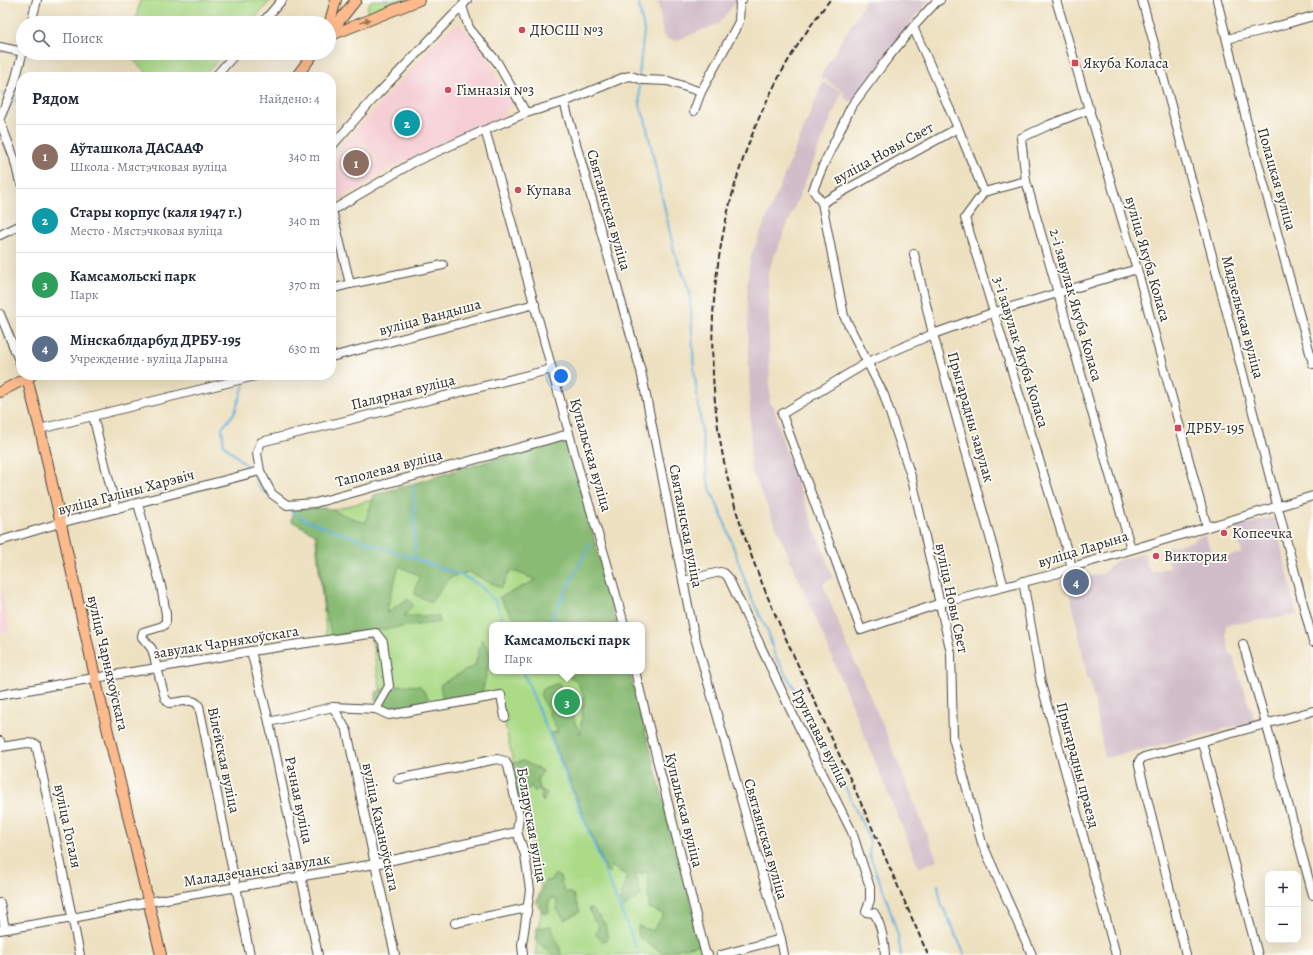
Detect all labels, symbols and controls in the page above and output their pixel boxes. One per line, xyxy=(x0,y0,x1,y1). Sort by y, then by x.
search box xyxy=(16,16,336,60)
one-way arrow xyxy=(359,18,371,24)
place label: ДЮСШ №3 xyxy=(530,20,603,40)
marker: ДЮСШ №3 xyxy=(517,25,527,35)
icon: search xyxy=(30,27,52,49)
text: Поиск xyxy=(62,28,103,48)
place label: Якуба Коласа xyxy=(1083,53,1169,73)
marker: Якуба Коласа xyxy=(1070,58,1080,68)
place label: Гімназія №3 xyxy=(456,80,534,100)
marker: Гімназія №3 xyxy=(443,85,453,95)
text: Рядом xyxy=(32,87,79,110)
text: Найдено: 4 xyxy=(259,90,320,107)
pin: 2 xyxy=(394,108,420,138)
street label: вуліца Новы Свет xyxy=(829,117,937,189)
street label: Полацкая вуліца xyxy=(1253,125,1301,233)
text: Аўташкола ДАСААФ xyxy=(70,138,203,158)
street label: Святаянская вуліца xyxy=(582,147,636,273)
text: 1 xyxy=(43,148,47,165)
text: 340 m xyxy=(288,148,320,165)
pin: 1 xyxy=(343,148,369,178)
text: Школа · Мястэчковая вуліца xyxy=(70,158,227,175)
place label: Купава xyxy=(526,180,571,200)
marker: Купава xyxy=(513,185,523,195)
street label: вуліца Якуба Коласа xyxy=(1121,194,1175,324)
text: Стары корпус (каля 1947 г.) xyxy=(70,202,242,222)
text: 2 xyxy=(42,212,48,229)
text: 340 m xyxy=(288,212,320,229)
text: Место · Мястэчковая вуліца xyxy=(70,222,223,239)
street label: 2-і завулак Якуба Коласа xyxy=(1045,226,1107,384)
street label: Мядзельская вуліца xyxy=(1217,253,1269,381)
text: Камсамольскі парк xyxy=(70,266,196,286)
street label: 3-і завулак Якуба Коласа xyxy=(988,274,1054,430)
text: 3 xyxy=(42,276,48,293)
text: 370 m xyxy=(289,276,320,293)
text: Парк xyxy=(70,286,99,303)
street label: вуліца Вандыша xyxy=(377,294,483,340)
text: Мінскаблдарбуд ДРБУ-195 xyxy=(70,330,241,350)
text: 4 xyxy=(42,340,48,357)
text: 630 m xyxy=(288,340,320,357)
street label: Прыгарадны завулак xyxy=(943,349,999,485)
text: Учреждение · вуліца Ларына xyxy=(70,350,228,367)
your location xyxy=(551,366,571,386)
street label: Палярная вуліца xyxy=(349,369,457,415)
street label: Купальская вуліца xyxy=(565,396,617,514)
place label: ДРБУ-195 xyxy=(1186,418,1244,438)
marker: ДРБУ-195 xyxy=(1173,423,1183,433)
street label: Таполевая вуліца xyxy=(333,444,445,492)
street label: Святаянская вуліца xyxy=(664,463,708,589)
street label: вуліца Галіны Харэвіч xyxy=(56,464,196,520)
place label: Копеечка xyxy=(1232,523,1293,543)
street label: вуліца Ларына xyxy=(1035,526,1131,572)
marker: Копеечка xyxy=(1219,528,1229,538)
street label: вуліца Новы Свет xyxy=(931,541,974,655)
place label: Виктория xyxy=(1164,546,1228,566)
marker: Виктория xyxy=(1151,551,1161,561)
pin: 4 xyxy=(1063,567,1089,597)
street label: вуліца Чарняхоўскага xyxy=(83,593,133,733)
street label: завулак Чарняхоўскага xyxy=(152,621,300,663)
popup xyxy=(489,622,645,674)
text: Камсамольскі парк xyxy=(504,630,630,650)
text: Парк xyxy=(504,650,532,667)
street label: Грунтавая вуліца xyxy=(787,685,855,791)
pin: 3 xyxy=(554,687,580,717)
street label: Прыгарадны праезд xyxy=(1052,700,1104,830)
street label: Вілейская вуліца xyxy=(203,705,245,815)
street label: Купальская вуліца xyxy=(660,751,708,869)
street label: Рачная вуліца xyxy=(280,754,318,846)
street label: вуліца Каханоўскага xyxy=(358,761,404,893)
street label: Беларуская вуліца xyxy=(512,766,552,884)
street label: Святаянская вуліца xyxy=(739,776,793,902)
street label: вуліца Гогаля xyxy=(49,782,87,870)
street label: Маладзечанскі завулак xyxy=(182,848,332,891)
map controls xyxy=(1265,871,1301,943)
button: + xyxy=(1265,871,1301,907)
button: − xyxy=(1265,907,1301,943)

